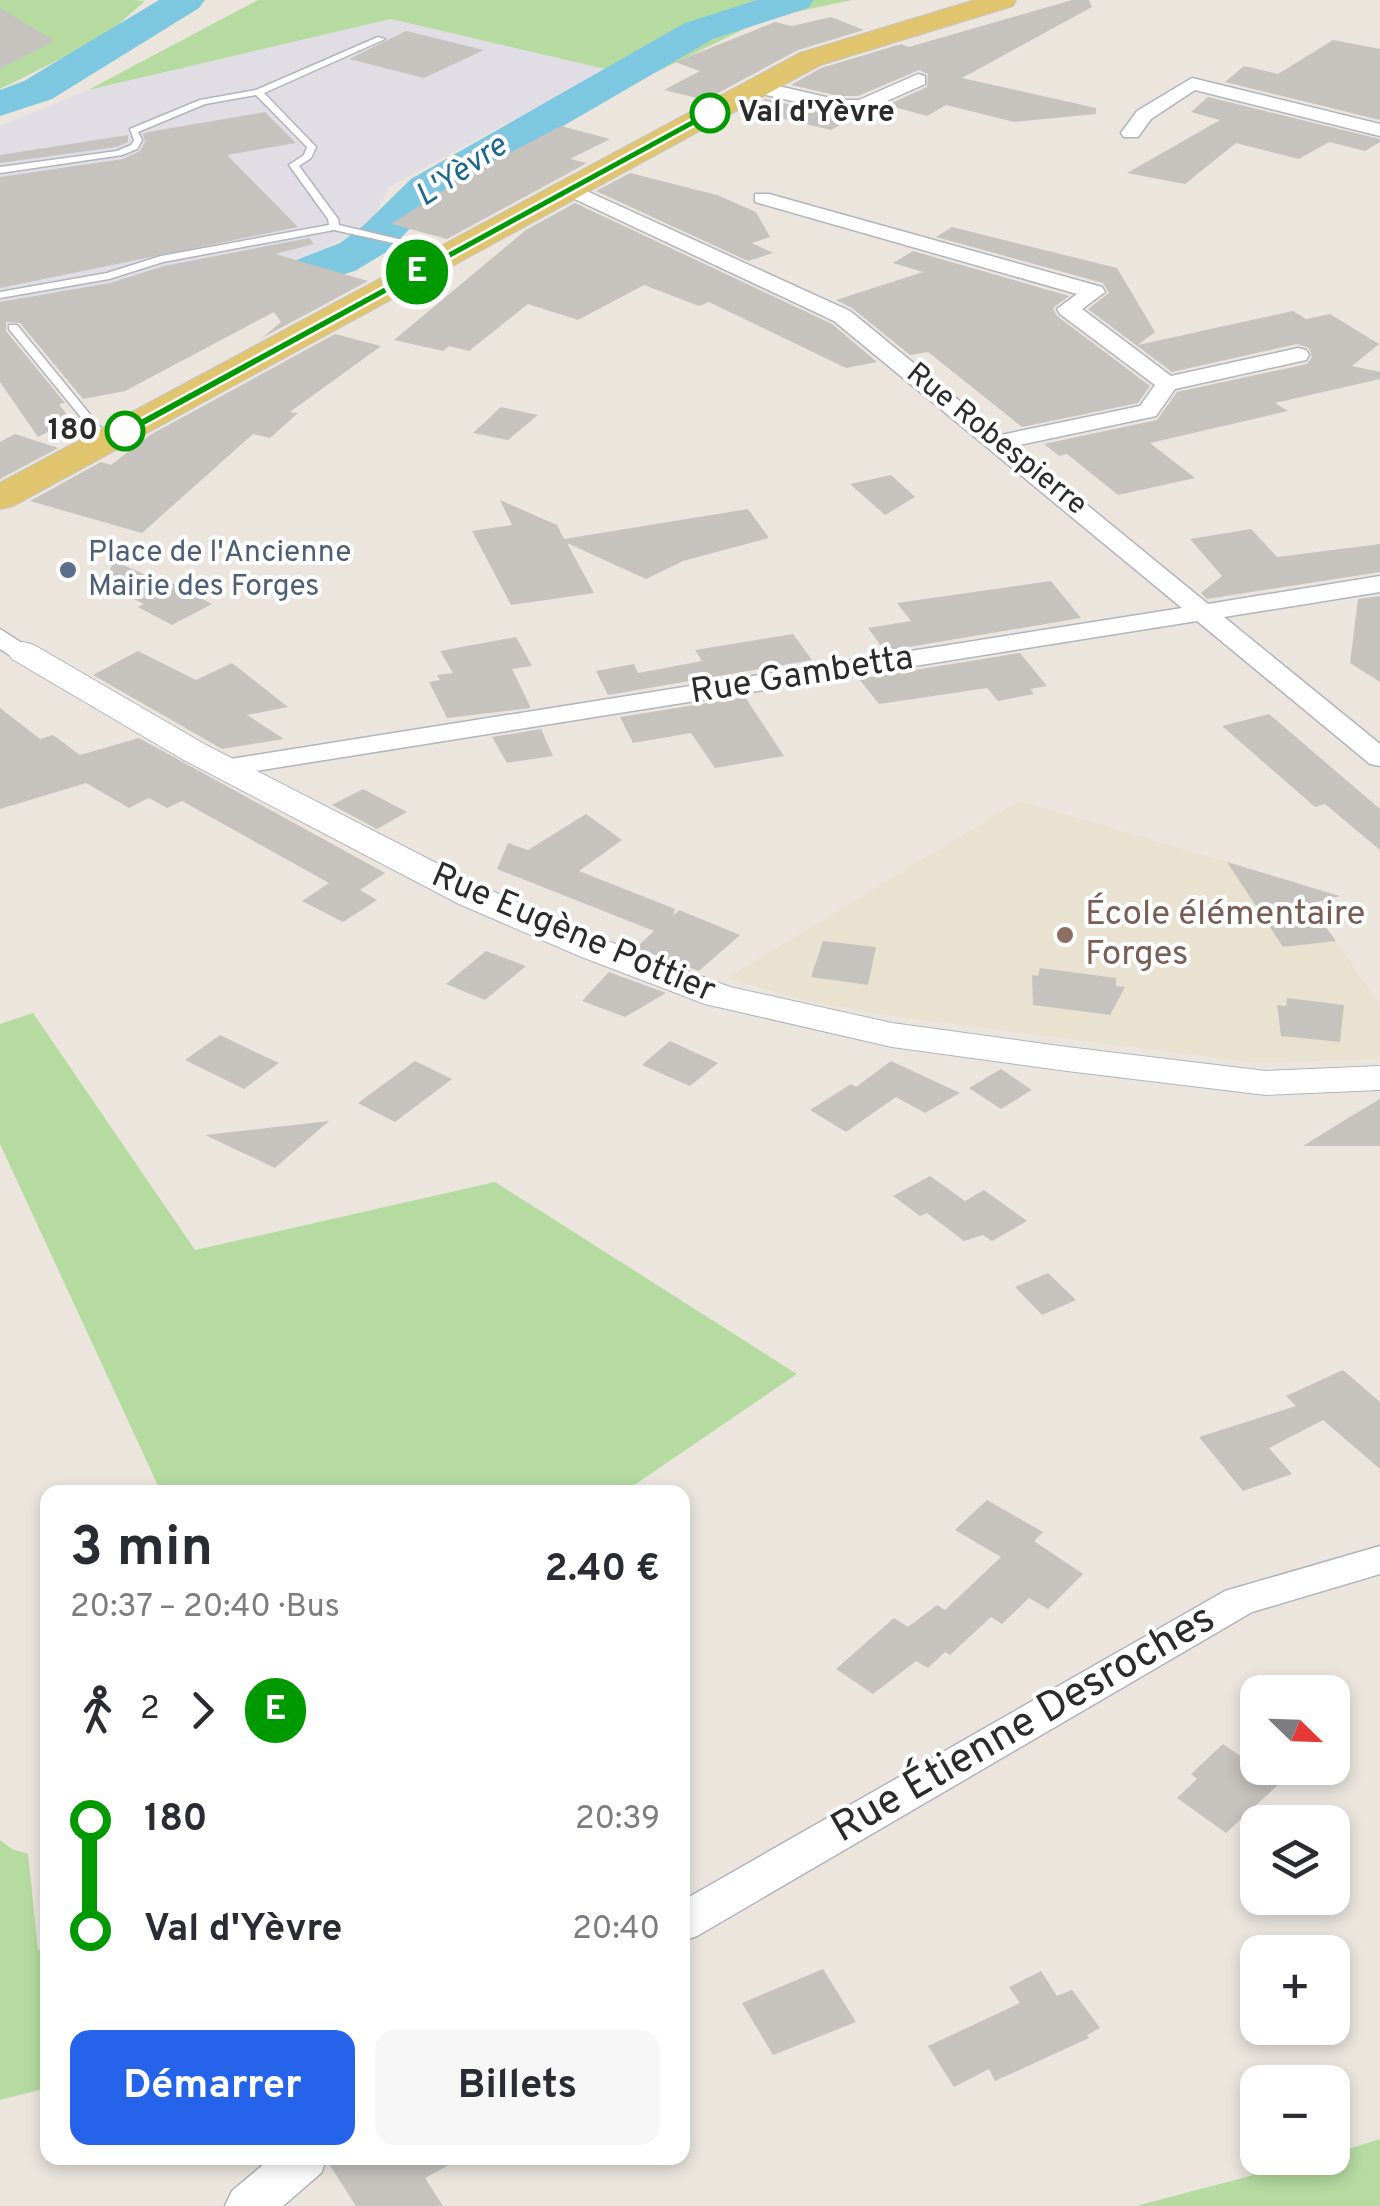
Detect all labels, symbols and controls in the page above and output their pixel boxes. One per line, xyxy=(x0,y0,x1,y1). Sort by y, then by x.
marker: Val d'Yèvre xyxy=(691,94,729,132)
place label: Val d'Yèvre xyxy=(738,95,895,132)
water label: L'Yèvre xyxy=(409,127,516,217)
line badge: E xyxy=(384,240,450,304)
text: E xyxy=(406,250,428,294)
street label: Rue Robespierre xyxy=(898,356,1094,524)
marker: 180 xyxy=(106,412,144,450)
place label: 180 xyxy=(48,413,98,450)
place label: Place de l'Ancienne Mairie des Forges xyxy=(88,535,351,606)
marker: Place de l'Ancienne Mairie des Forges xyxy=(57,559,79,581)
street label: Rue Gambetta xyxy=(688,637,916,715)
street label: Rue Eugène Pottier xyxy=(424,854,722,1014)
place label: École élémentaire Forges xyxy=(1085,892,1365,977)
marker: École élémentaire Forges xyxy=(1054,924,1076,946)
text: 3 min xyxy=(70,1515,213,1585)
text: 2.40 € xyxy=(544,1546,660,1595)
text: 20:37 – 20:40 · Bus xyxy=(70,1588,340,1628)
street label: Rue Étienne Desroches xyxy=(822,1592,1225,1857)
north arrow xyxy=(1240,1675,1350,1785)
map controls xyxy=(1240,1675,1350,2175)
icon: walk xyxy=(70,1683,125,1738)
icon: forward xyxy=(175,1683,230,1738)
text: E xyxy=(265,1688,286,1732)
text: 2 xyxy=(140,1690,160,1730)
text: 180 xyxy=(144,1796,208,1845)
text: 20:39 xyxy=(575,1800,660,1840)
button: layers xyxy=(1240,1805,1350,1915)
text: Val d'Yèvre xyxy=(144,1906,342,1955)
text: 20:40 xyxy=(572,1910,660,1950)
button: + xyxy=(1240,1935,1350,2045)
button: Démarrer xyxy=(70,2030,355,2145)
button: Billets xyxy=(375,2030,660,2145)
button: − xyxy=(1240,2065,1350,2175)

